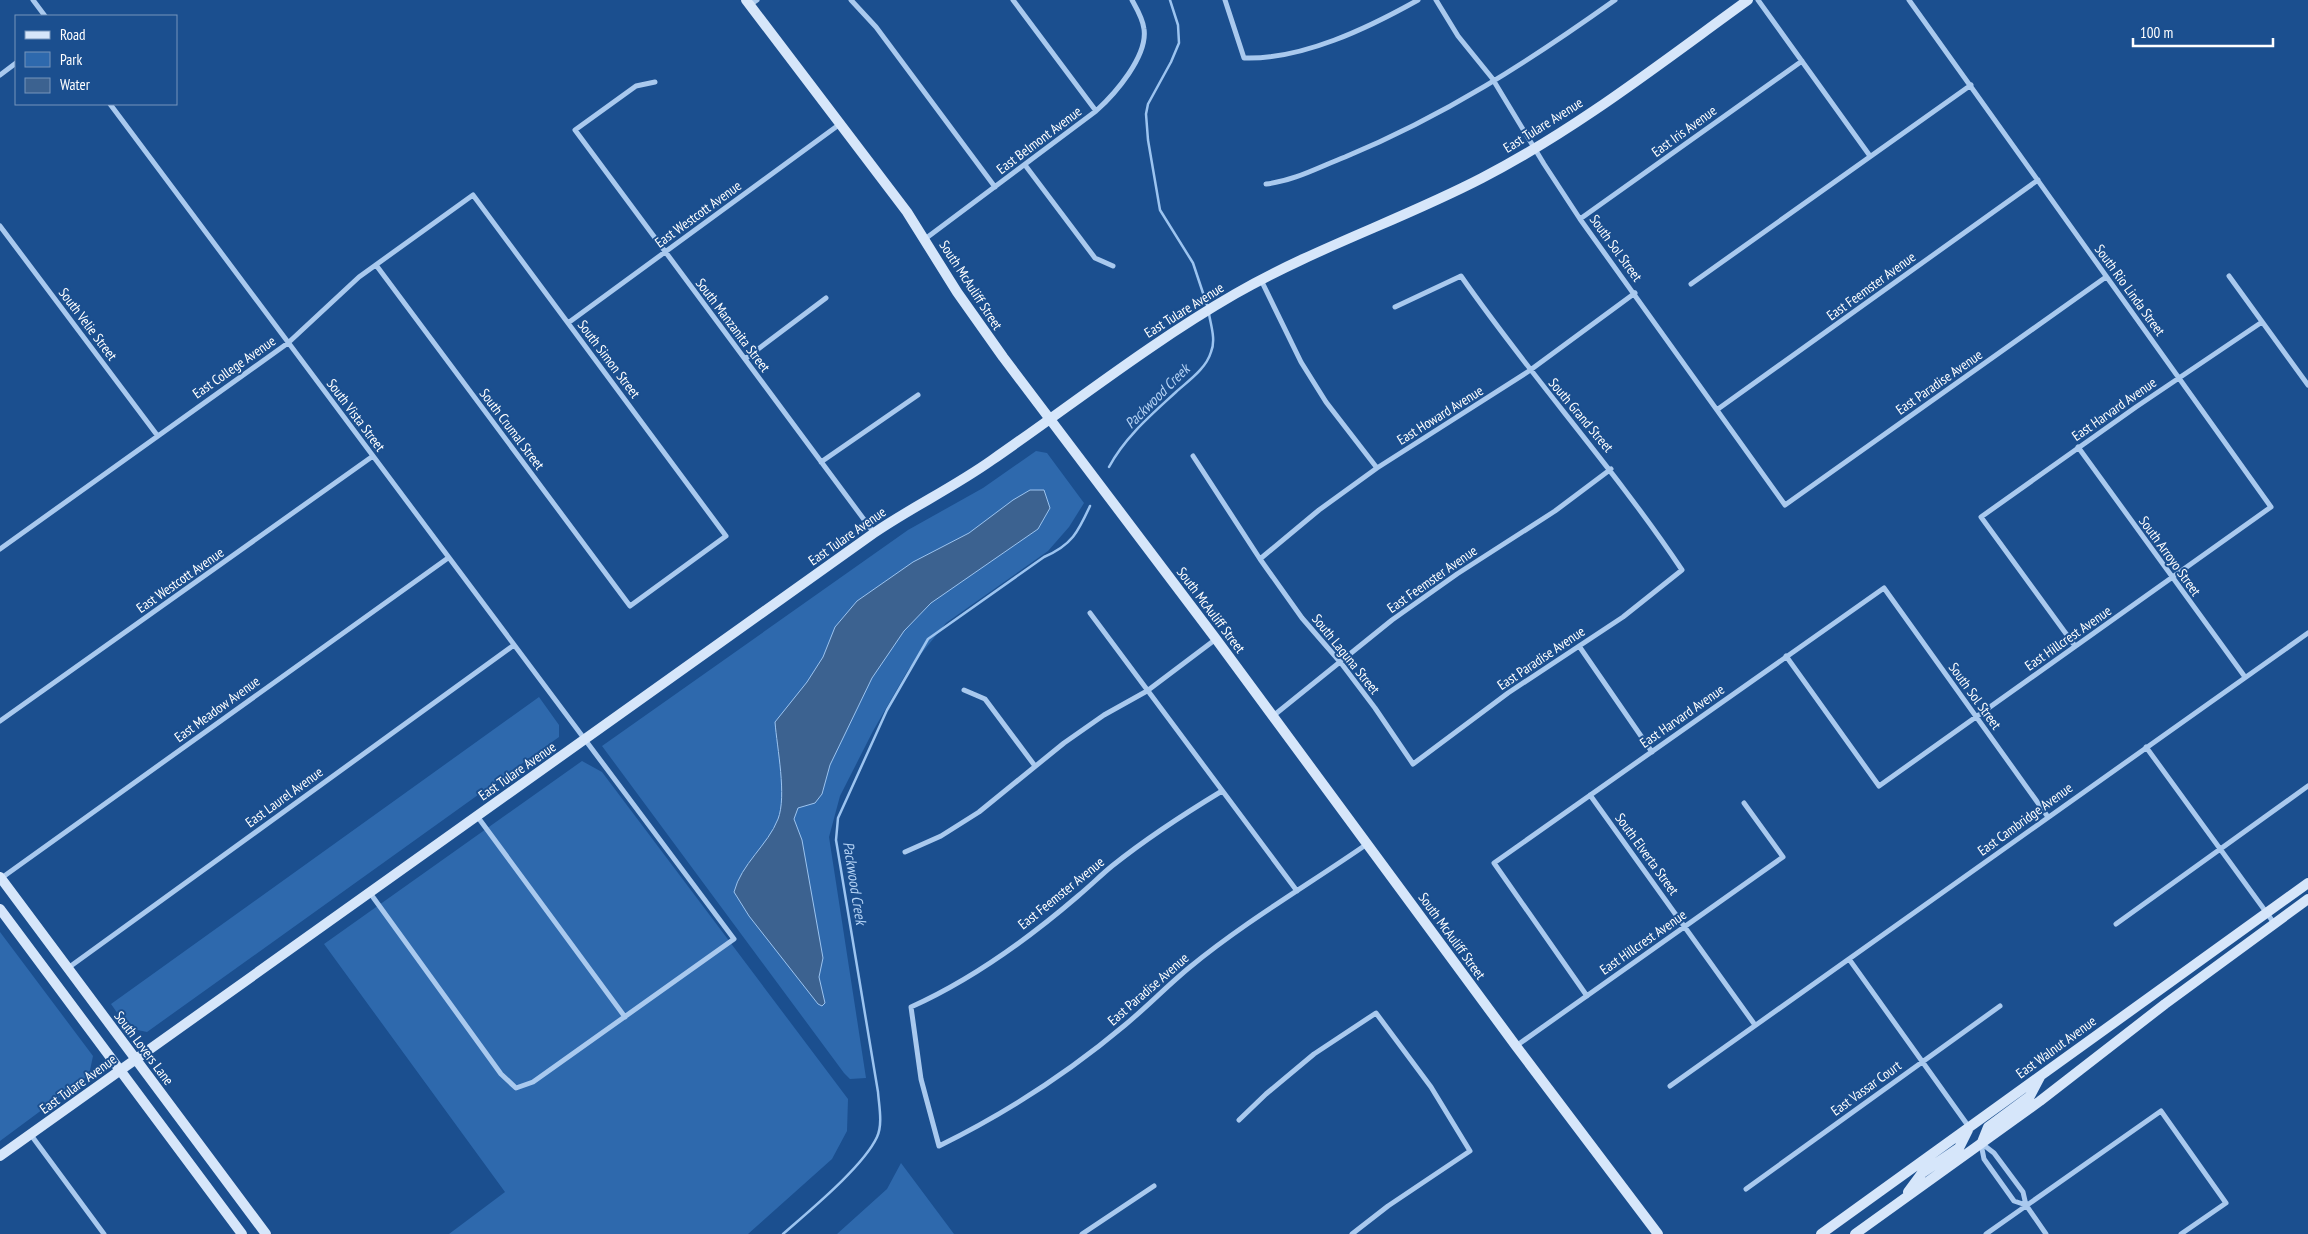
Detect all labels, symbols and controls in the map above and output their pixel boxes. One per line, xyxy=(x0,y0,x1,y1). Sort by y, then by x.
legend xyxy=(15,15,178,105)
scale bar xyxy=(2133,15,2273,47)
text: 100 m xyxy=(2140,23,2173,42)
text: Road xyxy=(60,25,86,44)
text: Park xyxy=(60,50,82,69)
text: Water xyxy=(60,75,91,94)
street label: East Tulare Avenue xyxy=(1500,93,1586,157)
street label: East Iris Avenue xyxy=(1648,101,1720,161)
street label: East Belmont Avenue xyxy=(993,102,1085,178)
street label: East Westcott Avenue xyxy=(651,176,745,251)
street label: South Sol Street xyxy=(1586,211,1646,285)
street label: South McAuliff Street xyxy=(935,237,1007,333)
street label: South Rio Linda Street xyxy=(2091,241,2169,339)
street label: East Feemster Avenue xyxy=(1823,248,1919,324)
street label: South Manzanita Street xyxy=(692,274,774,376)
street label: East Tulare Avenue xyxy=(1141,278,1227,342)
street label: South Velie Street xyxy=(55,284,121,364)
street label: South Simon Street xyxy=(574,316,644,402)
street label: East College Avenue xyxy=(189,332,279,402)
street label: East Paradise Avenue xyxy=(1892,345,1986,419)
water label: Packwood Creek xyxy=(1121,358,1195,432)
street label: East Harvard Avenue xyxy=(2068,373,2160,445)
street label: South Grand Street xyxy=(1545,374,1617,456)
street label: South Vista Street xyxy=(323,375,389,455)
street label: East Howard Avenue xyxy=(1394,381,1487,449)
street label: South Crumal Street xyxy=(476,385,549,473)
street label: East Tulare Avenue xyxy=(805,503,889,569)
street label: South Arroyo Street xyxy=(2135,513,2205,600)
street label: East Feemster Avenue xyxy=(1384,541,1481,617)
street label: East Westcott Avenue xyxy=(133,543,227,617)
street label: South McAuliff Street xyxy=(1173,563,1249,657)
street label: East Hillcrest Avenue xyxy=(2021,601,2115,674)
street label: South Laguna Street xyxy=(1308,610,1384,698)
street label: East Paradise Avenue xyxy=(1494,622,1588,694)
street label: South Sol Street xyxy=(1945,659,2005,733)
street label: East Meadow Avenue xyxy=(171,672,263,746)
street label: East Harvard Avenue xyxy=(1636,680,1728,752)
street label: East Tulare Avenue xyxy=(475,738,559,804)
street label: East Laurel Avenue xyxy=(242,763,326,831)
street label: East Cambridge Avenue xyxy=(1974,778,2076,859)
street label: South Elverta Street xyxy=(1611,809,1683,899)
water label: Packwood Creek xyxy=(839,840,871,928)
street label: East Feemster Avenue xyxy=(1014,853,1108,933)
street label: South McAuliff Street xyxy=(1414,889,1490,983)
street label: East Hillcrest Avenue xyxy=(1596,905,1690,978)
street label: East Paradise Avenue xyxy=(1104,949,1192,1029)
street label: South Lovers Lane xyxy=(110,1007,178,1089)
street label: East Walnut Avenue xyxy=(2012,1012,2100,1082)
street label: East Tulare Avenue xyxy=(36,1050,120,1118)
street label: East Vassar Court xyxy=(1827,1056,1905,1119)

